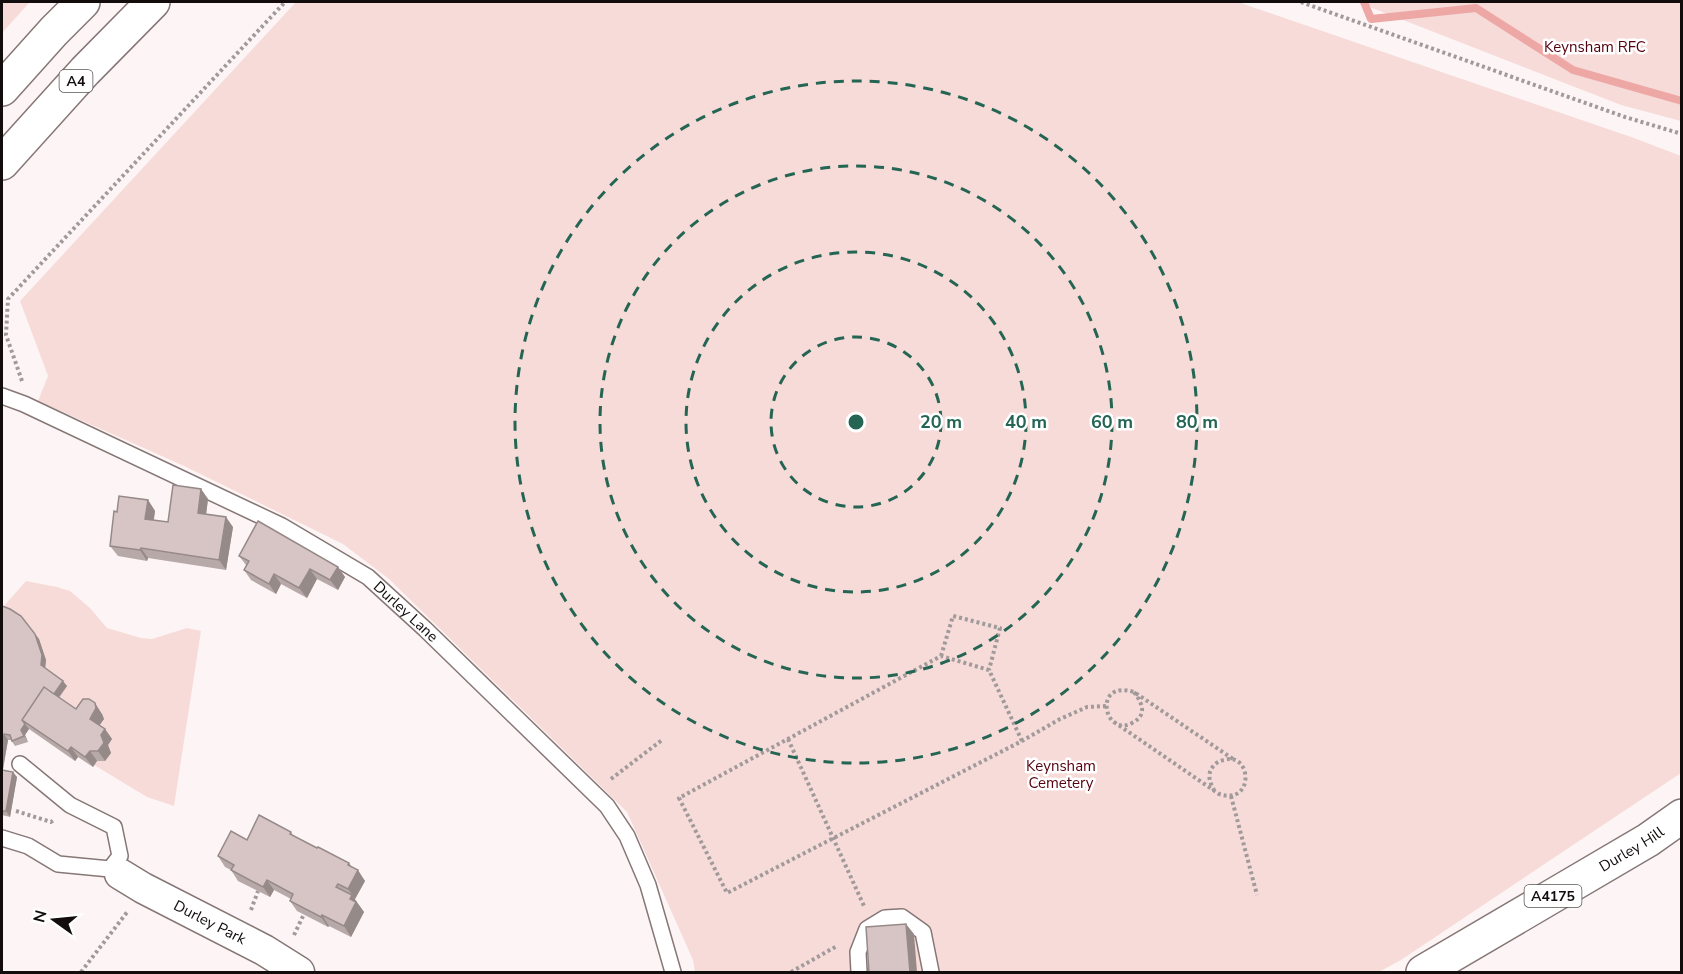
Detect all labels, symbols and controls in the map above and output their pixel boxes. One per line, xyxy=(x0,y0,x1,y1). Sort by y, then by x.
park label: Keynsham RFC xyxy=(1544,37,1646,57)
road number: A4 xyxy=(60,70,92,92)
text: 20 m xyxy=(920,410,962,434)
text: 40 m xyxy=(1005,410,1047,434)
text: 60 m xyxy=(1091,410,1133,434)
text: 80 m xyxy=(1176,410,1218,434)
centre of rings xyxy=(846,412,866,432)
street label: Durley Lane xyxy=(369,577,443,646)
park label: Keynsham Cemetery xyxy=(1026,756,1096,793)
street label: Durley Hill xyxy=(1595,821,1668,877)
road number: A4175 xyxy=(1524,885,1582,907)
north arrow xyxy=(24,890,84,950)
street label: Durley Park xyxy=(170,895,250,949)
text: N xyxy=(28,908,53,925)

